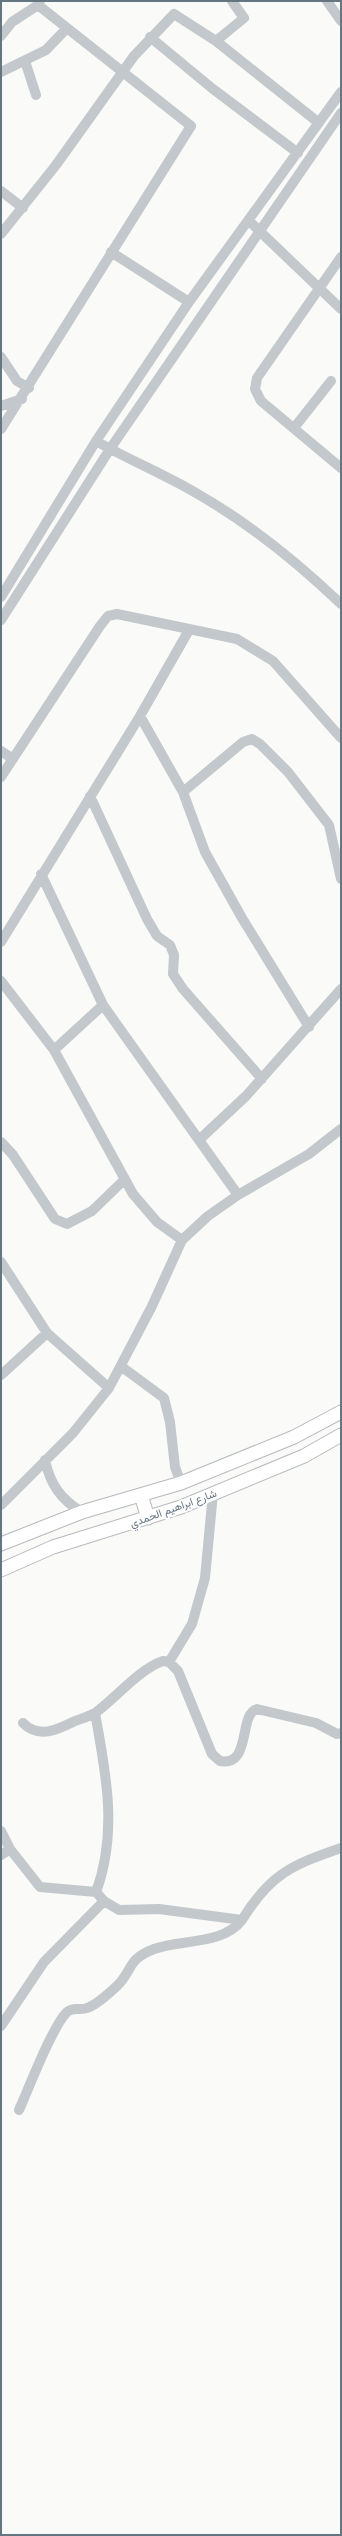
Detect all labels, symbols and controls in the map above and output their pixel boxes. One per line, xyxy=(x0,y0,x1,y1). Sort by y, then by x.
street label: شارع ابراهيم الحمدي xyxy=(128,1486,220,1533)

